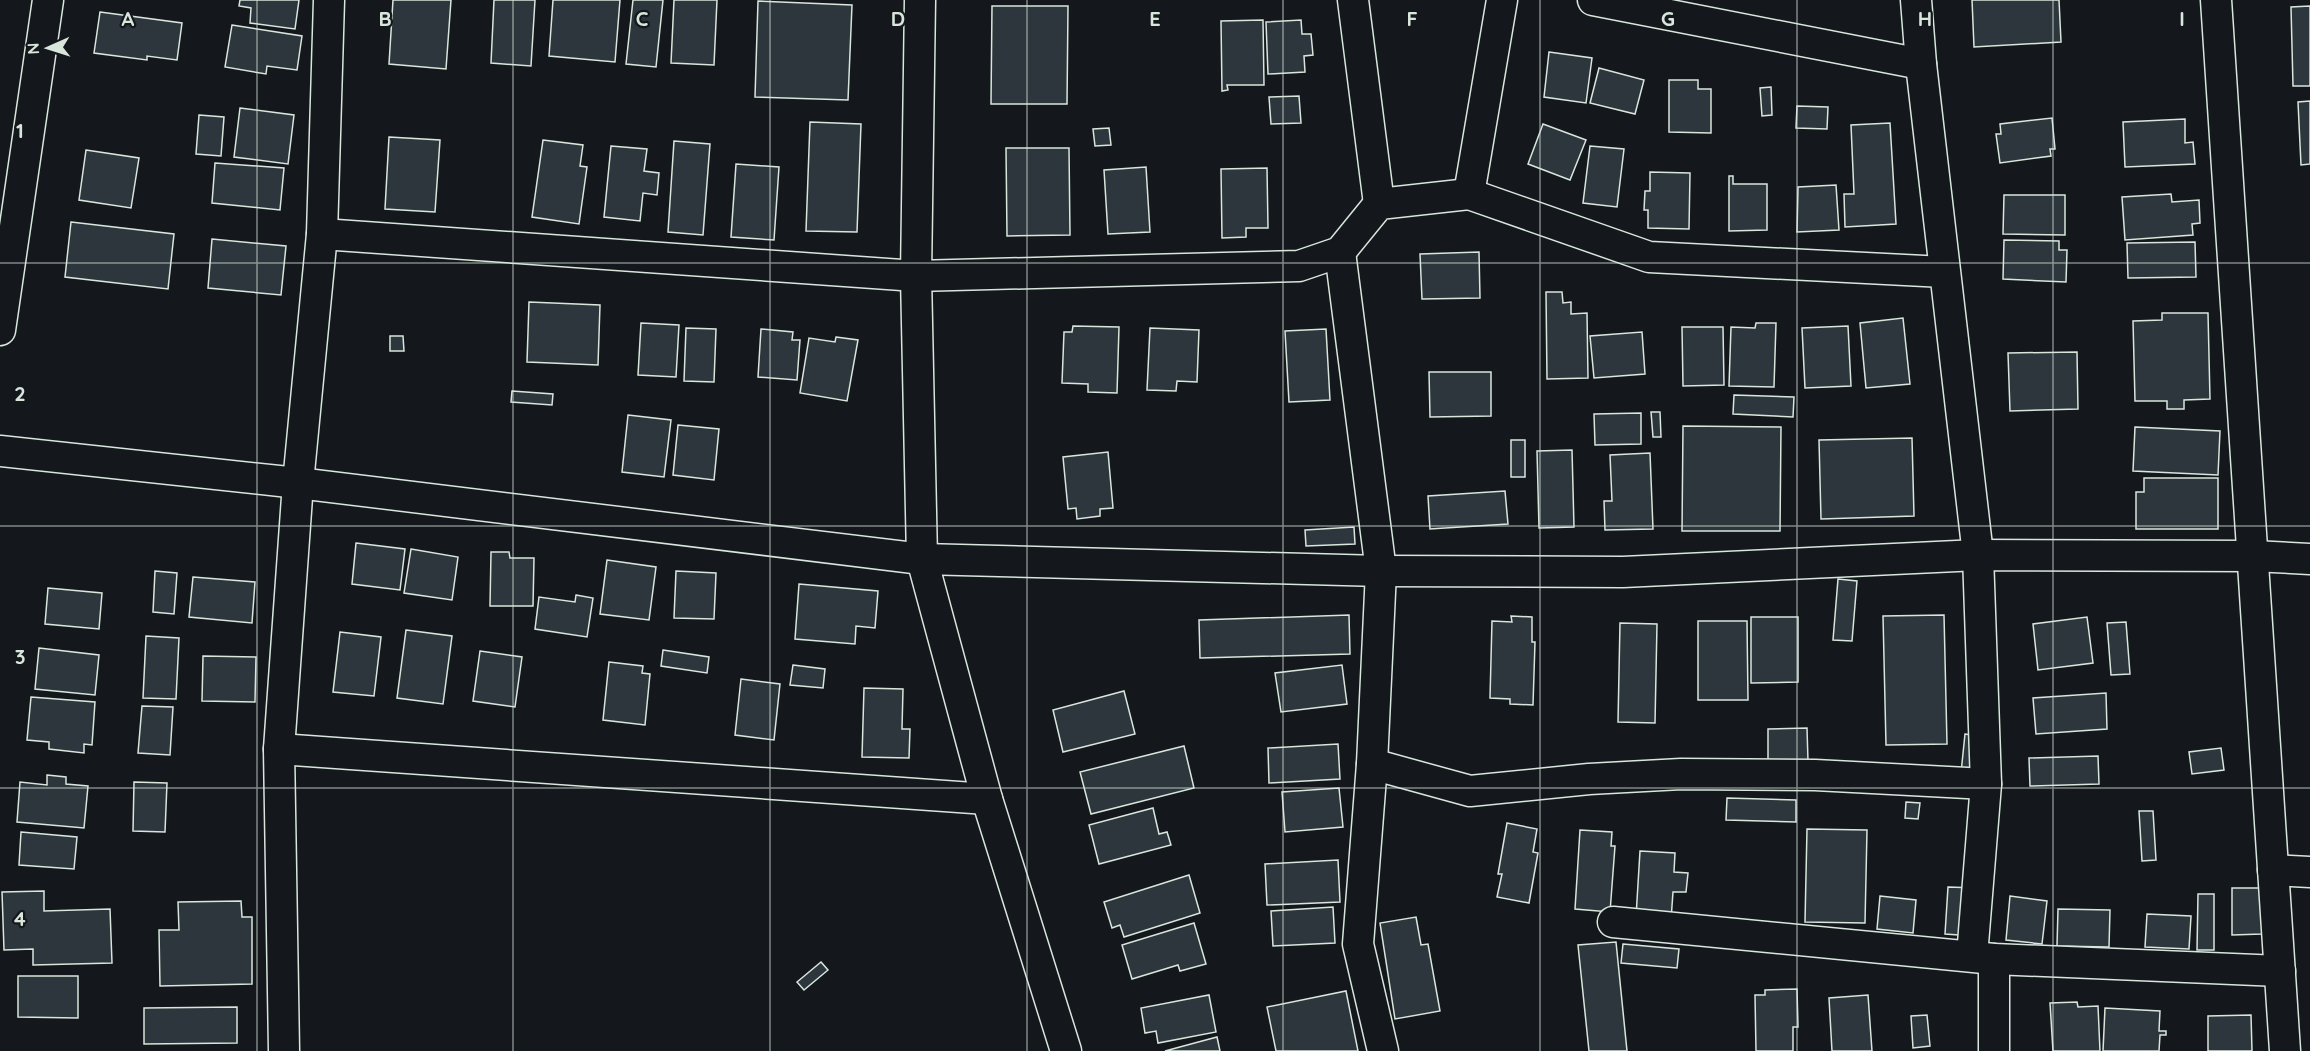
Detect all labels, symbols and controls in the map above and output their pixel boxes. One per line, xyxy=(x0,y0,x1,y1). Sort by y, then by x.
text: A xyxy=(122,6,135,31)
text: B xyxy=(378,6,392,31)
text: C xyxy=(636,6,649,31)
text: D xyxy=(891,6,905,31)
text: E xyxy=(1149,6,1161,31)
text: F xyxy=(1406,6,1418,31)
text: G xyxy=(1661,6,1675,31)
text: H xyxy=(1918,6,1932,31)
text: I xyxy=(2179,6,2185,31)
north arrow xyxy=(18,18,78,78)
text: N xyxy=(23,42,43,55)
text: 1 xyxy=(16,118,24,143)
text: 2 xyxy=(14,381,26,406)
text: 3 xyxy=(15,644,25,669)
text: 4 xyxy=(14,906,26,931)

